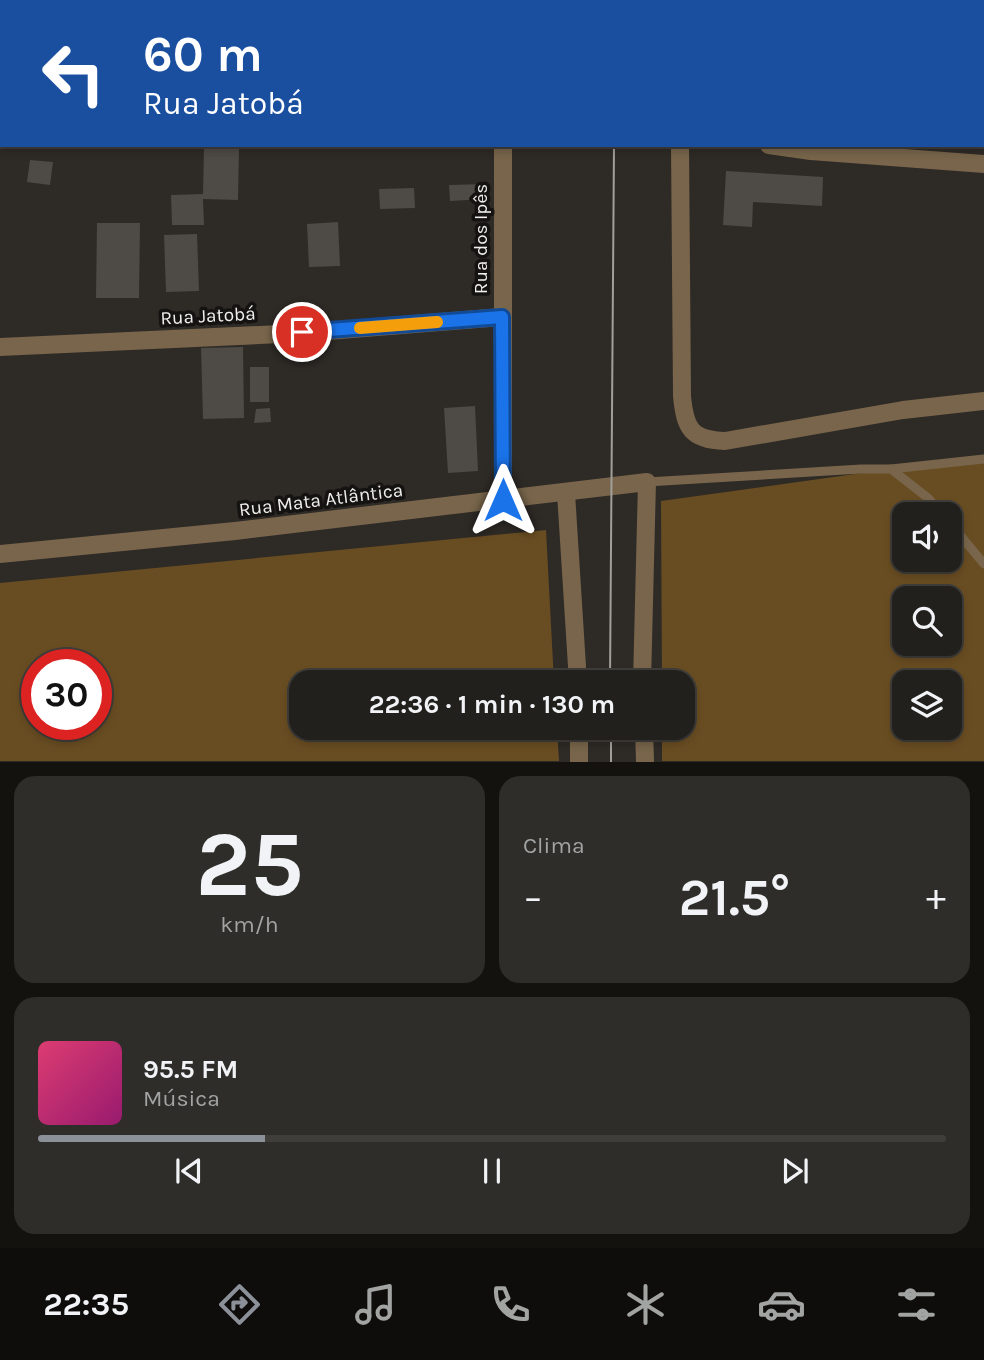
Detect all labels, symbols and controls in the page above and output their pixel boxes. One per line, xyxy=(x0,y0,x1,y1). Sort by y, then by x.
text: 60 m xyxy=(143,26,263,83)
icon: left xyxy=(28,28,119,119)
text: Rua Jatobá xyxy=(143,85,304,122)
street label: Rua dos Ipês xyxy=(470,184,492,294)
pin xyxy=(272,302,332,362)
street label: Rua Jatobá xyxy=(160,303,256,329)
icon: arrive xyxy=(283,313,321,351)
position arrow xyxy=(466,463,540,537)
street label: Rua Mata Atlântica xyxy=(238,479,404,521)
map controls xyxy=(892,502,962,740)
button: sound xyxy=(892,502,962,572)
button: search xyxy=(892,586,962,656)
speed limit sign: 30 xyxy=(21,649,112,740)
button: layers xyxy=(892,670,962,740)
text: 22:36 · 1 min · 130 m xyxy=(369,689,615,720)
text: 25 xyxy=(195,812,304,918)
text: Clima xyxy=(523,832,585,859)
text: 21.5° xyxy=(679,867,790,928)
text: − xyxy=(523,875,543,920)
text: + xyxy=(926,875,946,920)
text: km/h xyxy=(220,911,279,938)
text: 95.5 FM xyxy=(143,1054,238,1085)
text: Música xyxy=(143,1085,220,1112)
icon: previous xyxy=(170,1152,208,1190)
icon: pause xyxy=(473,1152,511,1190)
icon: next xyxy=(776,1152,814,1190)
icon: directions xyxy=(215,1280,264,1329)
icon: music xyxy=(351,1280,400,1329)
icon: phone xyxy=(486,1280,535,1329)
icon: climate xyxy=(621,1280,670,1329)
icon: car xyxy=(757,1280,806,1329)
icon: filters xyxy=(892,1280,941,1329)
text: 22:35 xyxy=(43,1286,129,1323)

